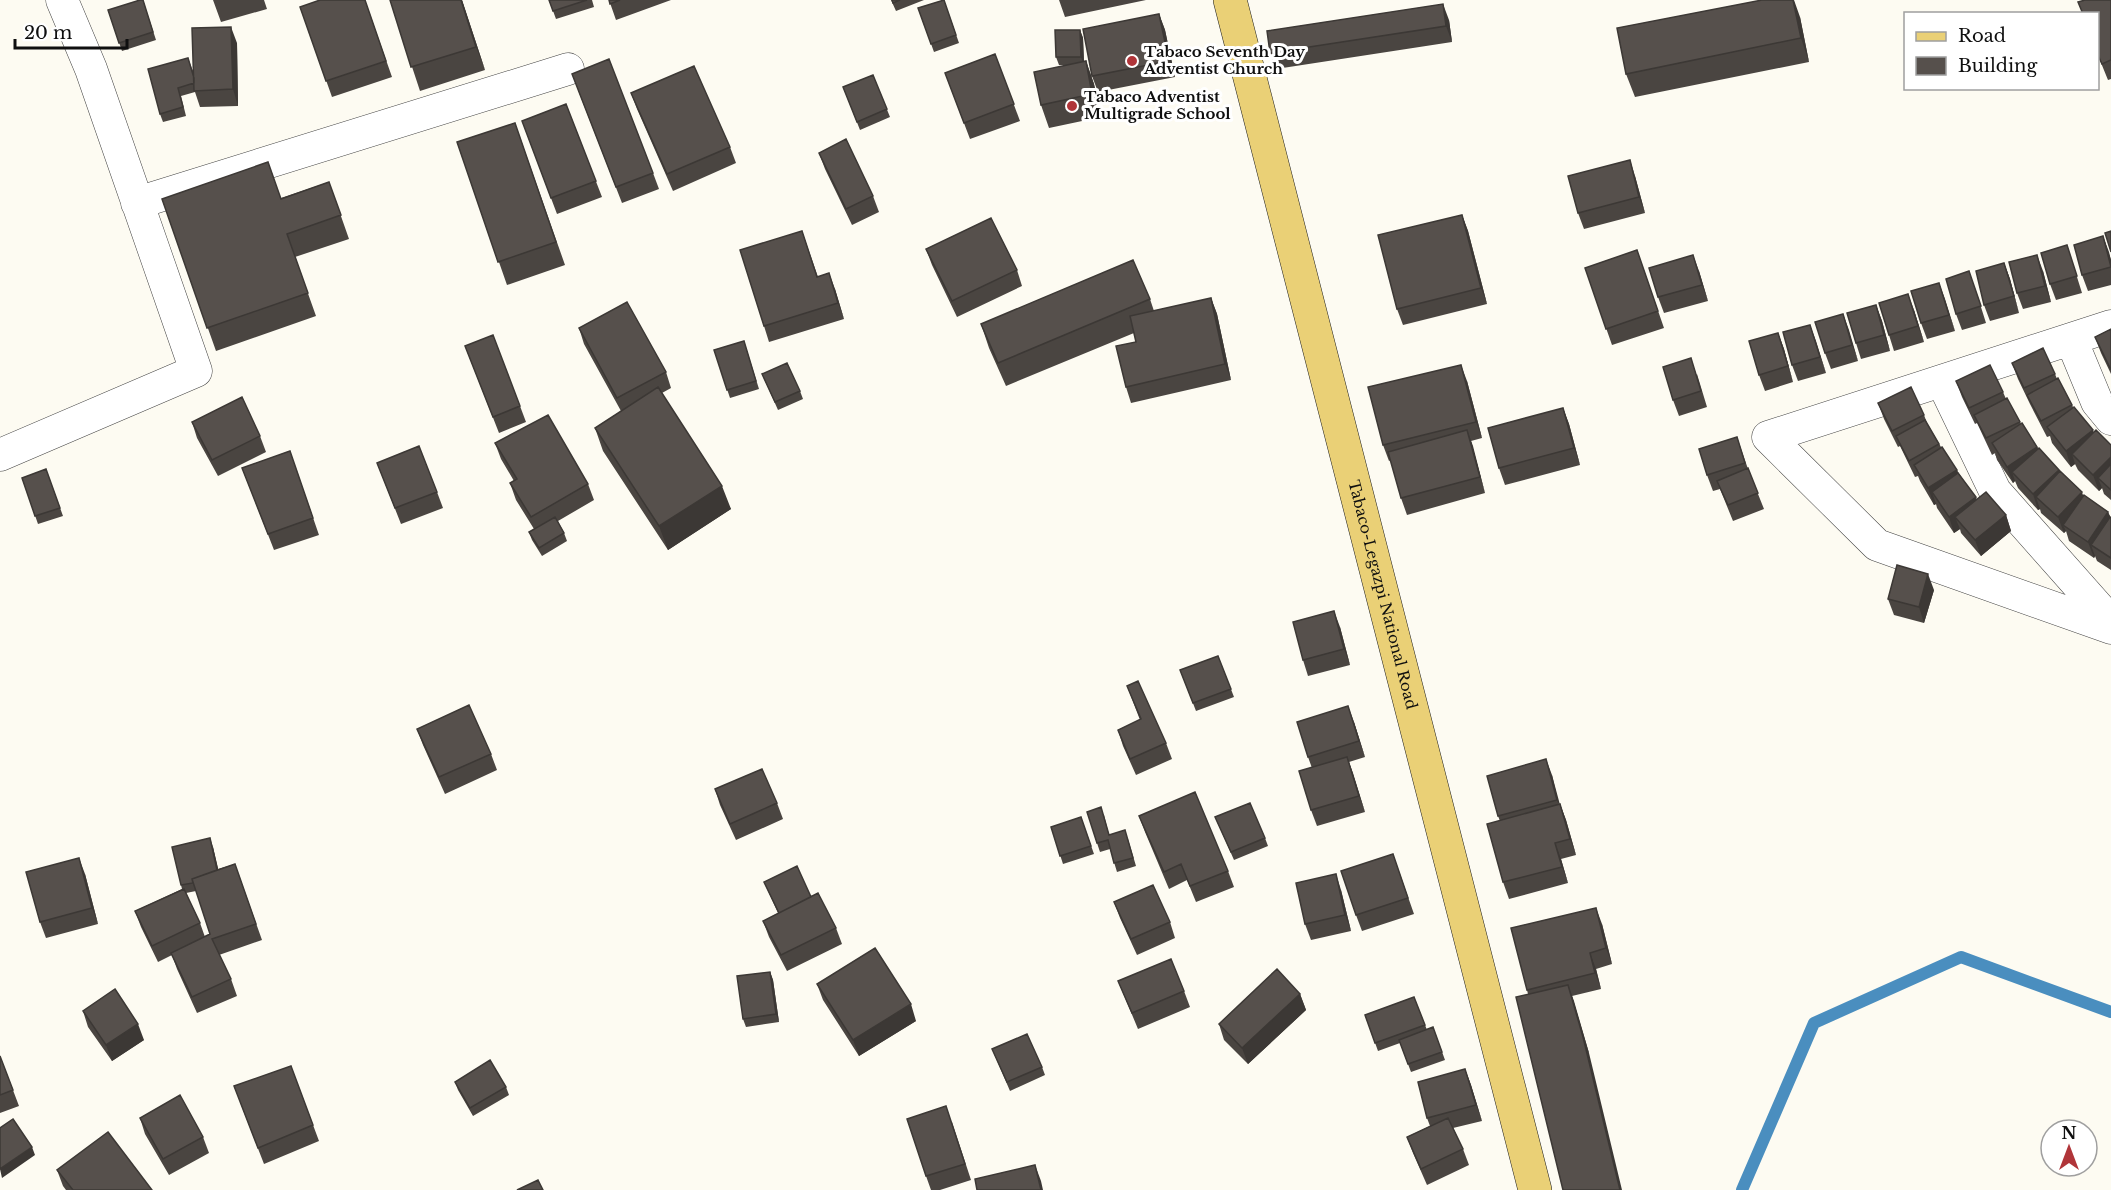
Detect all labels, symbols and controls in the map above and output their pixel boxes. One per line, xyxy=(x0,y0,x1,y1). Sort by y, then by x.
scale bar xyxy=(15,12,128,50)
legend xyxy=(1904,12,2099,90)
text: 20 m xyxy=(24,22,72,44)
text: Road xyxy=(1958,25,2006,47)
place label: Tabaco Seventh Day Adventist Church xyxy=(1143,42,1305,78)
marker: Tabaco Seventh Day Adventist Church xyxy=(1125,54,1139,68)
text: Building xyxy=(1958,55,2037,77)
place label: Tabaco Adventist Multigrade School xyxy=(1084,87,1231,123)
marker: Tabaco Adventist Multigrade School xyxy=(1065,99,1079,113)
street label: Tabaco-Legazpi National Road xyxy=(1344,478,1421,711)
north arrow xyxy=(2039,1118,2099,1178)
text: N xyxy=(2061,1123,2077,1143)

